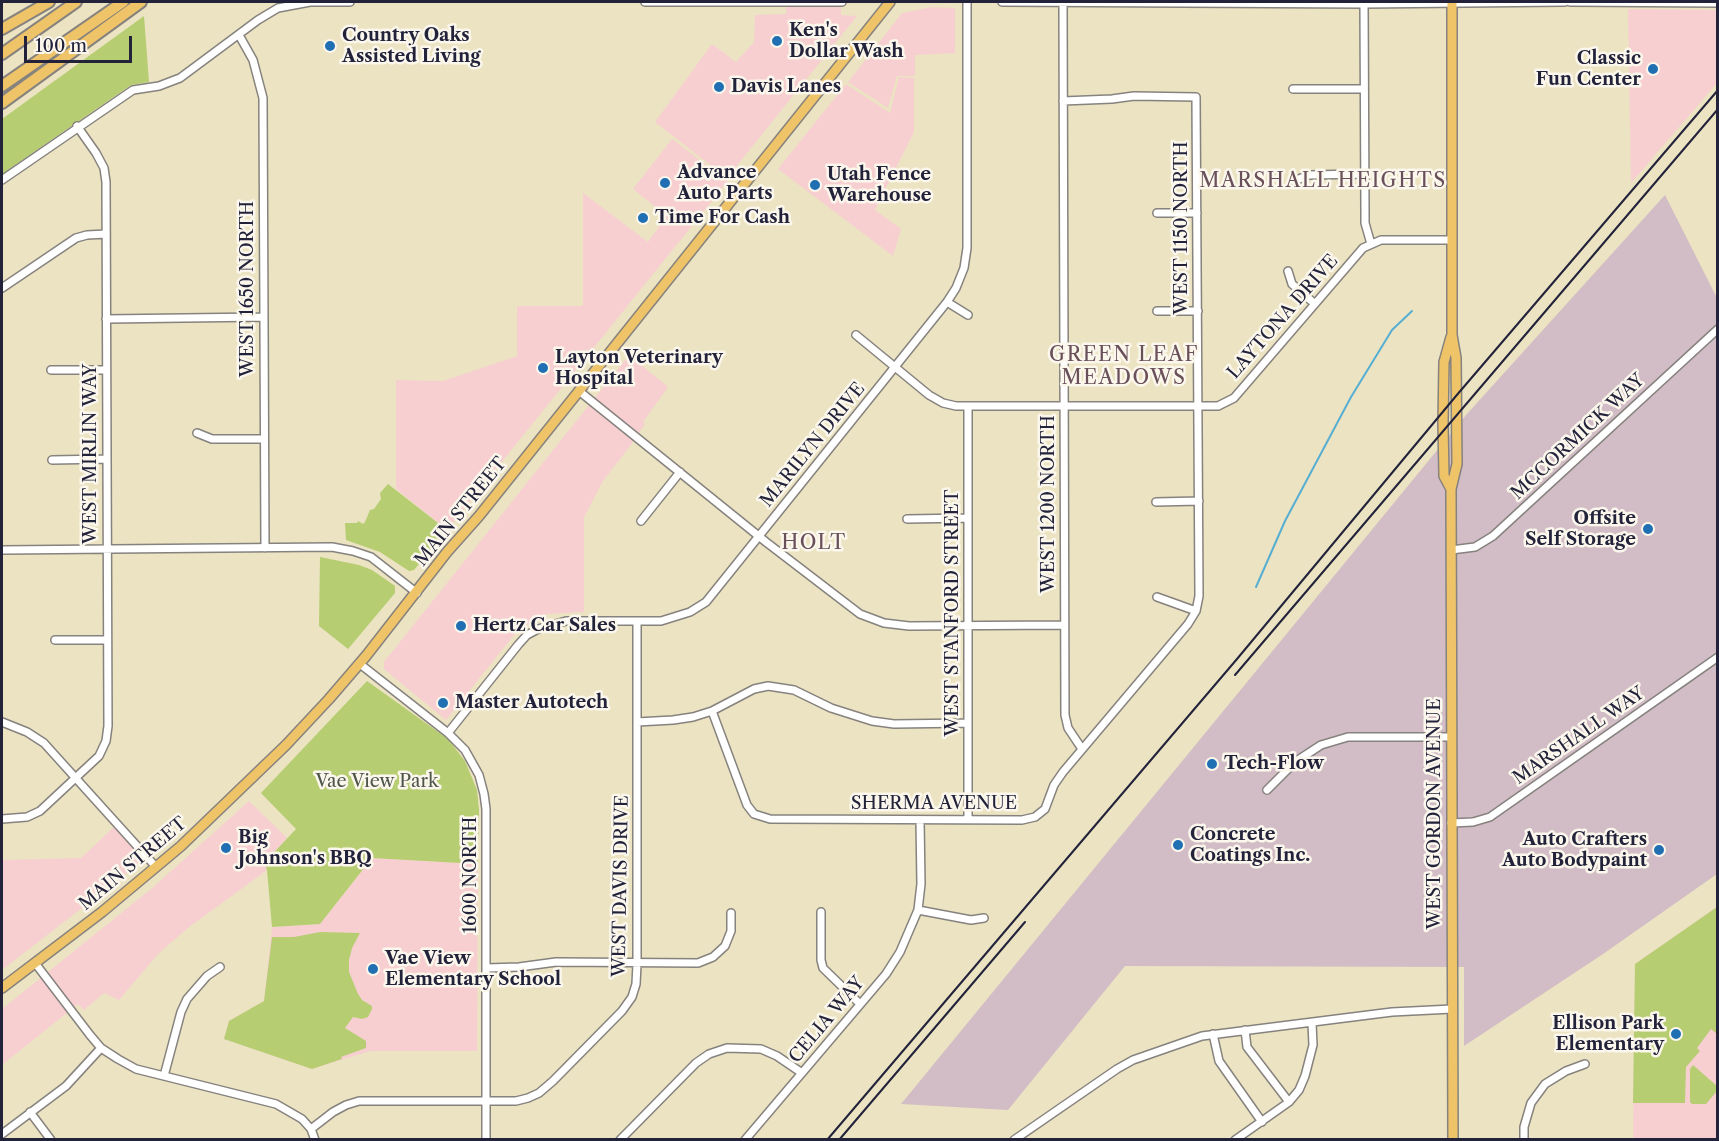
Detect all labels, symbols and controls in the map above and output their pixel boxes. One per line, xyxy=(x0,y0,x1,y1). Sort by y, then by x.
place label: Ken's Dollar Wash xyxy=(789,20,904,63)
scale bar xyxy=(27,24,135,62)
place label: Country Oaks Assisted Living xyxy=(342,25,481,68)
marker: Ken's Dollar Wash xyxy=(770,34,784,48)
text: 100 m xyxy=(35,35,87,57)
marker: Country Oaks Assisted Living xyxy=(323,39,337,53)
place label: Classic Fun Center xyxy=(1536,48,1641,90)
marker: Classic Fun Center xyxy=(1646,62,1660,76)
place label: Davis Lanes xyxy=(731,76,841,98)
marker: Davis Lanes xyxy=(712,80,726,94)
street label: WEST 1150 NORTH xyxy=(1171,141,1193,315)
place label: Advance Auto Parts xyxy=(677,162,773,204)
place label: Utah Fence Warehouse xyxy=(827,164,932,207)
district label: MARSHALL HEIGHTS xyxy=(1199,169,1447,193)
marker: Advance Auto Parts xyxy=(658,176,672,190)
marker: Utah Fence Warehouse xyxy=(808,178,822,192)
street label: WEST 1650 NORTH xyxy=(237,201,259,377)
place label: Time For Cash xyxy=(655,207,790,229)
marker: Time For Cash xyxy=(636,211,650,225)
street label: LAYTONA DRIVE xyxy=(1223,251,1343,383)
district label: GREEN LEAF MEADOWS xyxy=(1049,343,1199,390)
place label: Layton Veterinary Hospital xyxy=(555,347,723,389)
marker: Layton Veterinary Hospital xyxy=(536,361,550,375)
street label: WEST MIRLIN WAY xyxy=(80,364,102,544)
street label: MCCORMICK WAY xyxy=(1507,370,1649,504)
street label: MARILYN DRIVE xyxy=(756,378,870,512)
street label: WEST 1200 NORTH xyxy=(1038,415,1060,593)
street label: MAIN STREET xyxy=(411,453,511,571)
street label: WEST STANFORD STREET xyxy=(942,489,964,737)
place label: Offsite Self Storage xyxy=(1525,508,1636,550)
marker: Offsite Self Storage xyxy=(1641,522,1655,536)
district label: HOLT xyxy=(781,531,847,555)
place label: Hertz Car Sales xyxy=(473,615,616,637)
marker: Hertz Car Sales xyxy=(454,619,468,633)
street label: MARSHALL WAY xyxy=(1509,683,1649,789)
place label: Master Autotech xyxy=(455,692,608,714)
marker: Master Autotech xyxy=(436,696,450,710)
street label: WEST GORDON AVENUE xyxy=(1424,698,1446,930)
place label: Tech-Flow xyxy=(1224,753,1324,775)
marker: Tech-Flow xyxy=(1205,757,1219,771)
park label: Vae View Park xyxy=(316,771,438,793)
street label: SHERMA AVENUE xyxy=(851,793,1017,815)
street label: WEST DAVIS DRIVE xyxy=(609,795,633,977)
street label: MAIN STREET xyxy=(75,813,191,915)
street label: 1600 NORTH xyxy=(460,817,482,933)
place label: Concrete Coatings Inc. xyxy=(1190,824,1310,866)
place label: Big Johnson's BBQ xyxy=(238,827,372,870)
place label: Auto Crafters Auto Bodypaint xyxy=(1502,829,1647,872)
marker: Concrete Coatings Inc. xyxy=(1171,838,1185,852)
marker: Big Johnson's BBQ xyxy=(219,841,233,855)
marker: Auto Crafters Auto Bodypaint xyxy=(1652,843,1666,857)
place label: Vae View Elementary School xyxy=(385,948,561,990)
marker: Vae View Elementary School xyxy=(366,962,380,976)
street label: CELIA WAY xyxy=(785,972,869,1068)
place label: Ellison Park Elementary xyxy=(1552,1013,1664,1056)
marker: Ellison Park Elementary xyxy=(1669,1027,1683,1041)

